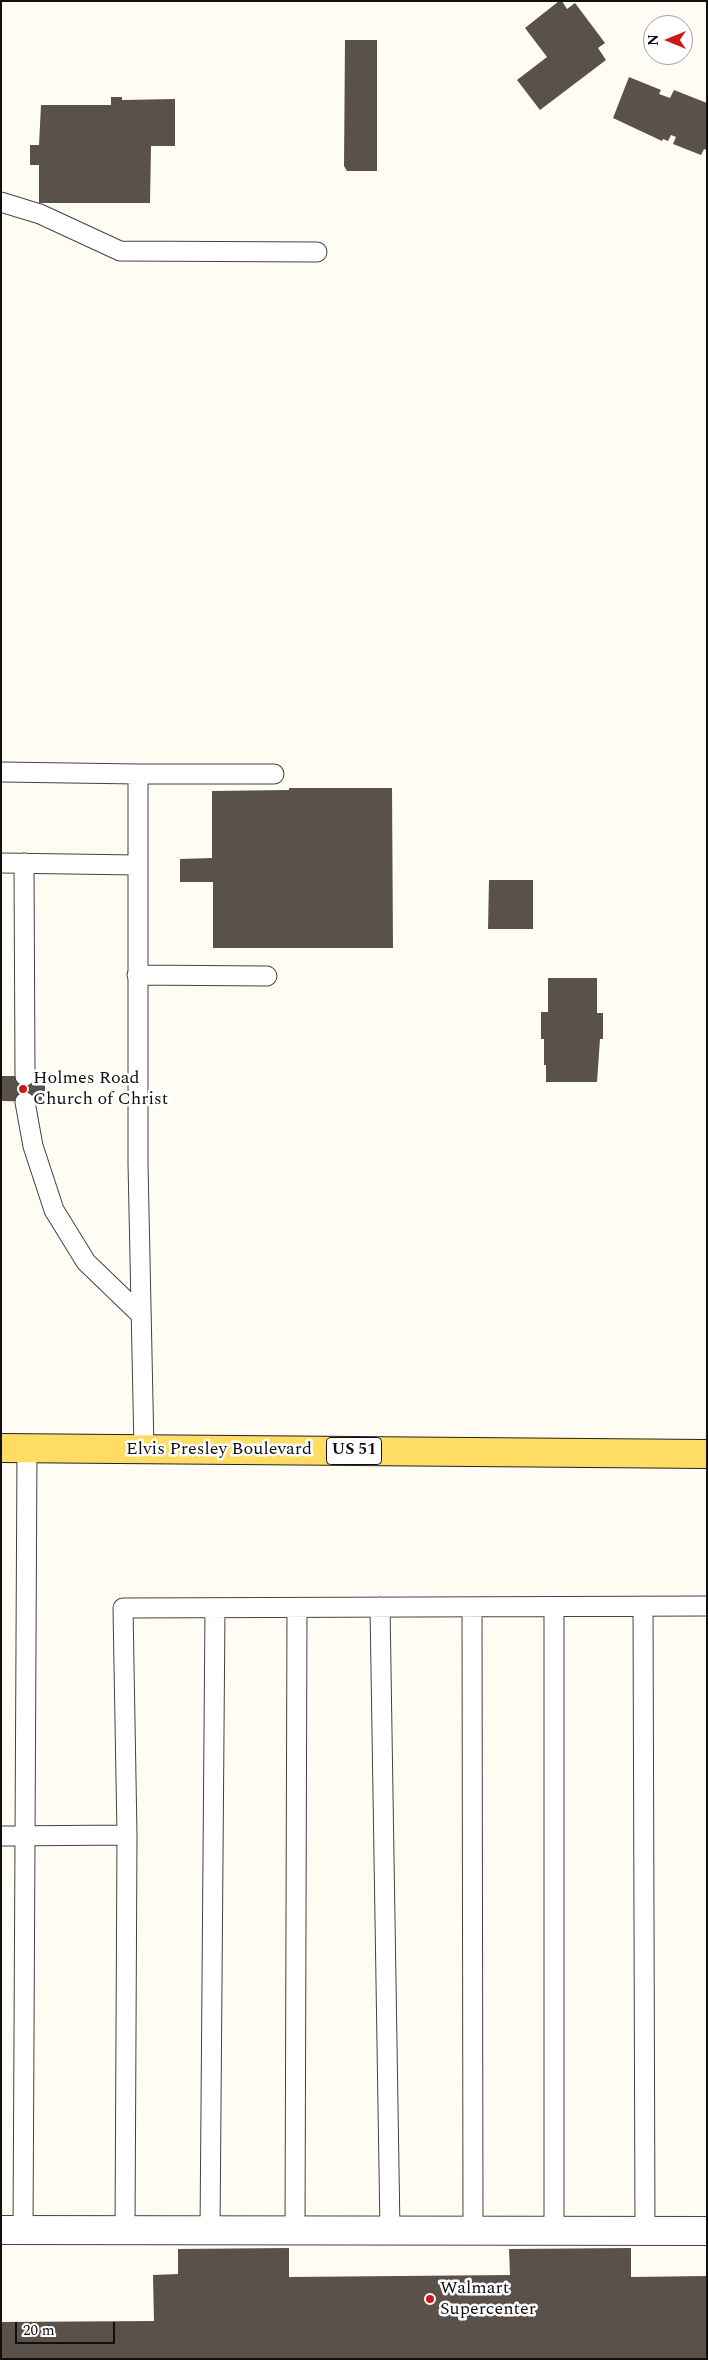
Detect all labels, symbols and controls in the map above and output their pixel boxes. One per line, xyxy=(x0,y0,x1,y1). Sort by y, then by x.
north arrow xyxy=(643,15,693,65)
text: N xyxy=(643,34,664,46)
place label: Holmes Road Church of Christ xyxy=(33,1068,168,1110)
marker: Holmes Road Church of Christ xyxy=(17,1083,29,1095)
road number: US 51 xyxy=(326,1438,382,1464)
street label: Elvis Presley Boulevard xyxy=(126,1439,312,1461)
place label: Walmart Supercenter xyxy=(440,2278,536,2320)
marker: Walmart Supercenter xyxy=(424,2293,436,2305)
scale bar xyxy=(18,2312,118,2344)
text: 20 m xyxy=(23,2319,55,2342)

